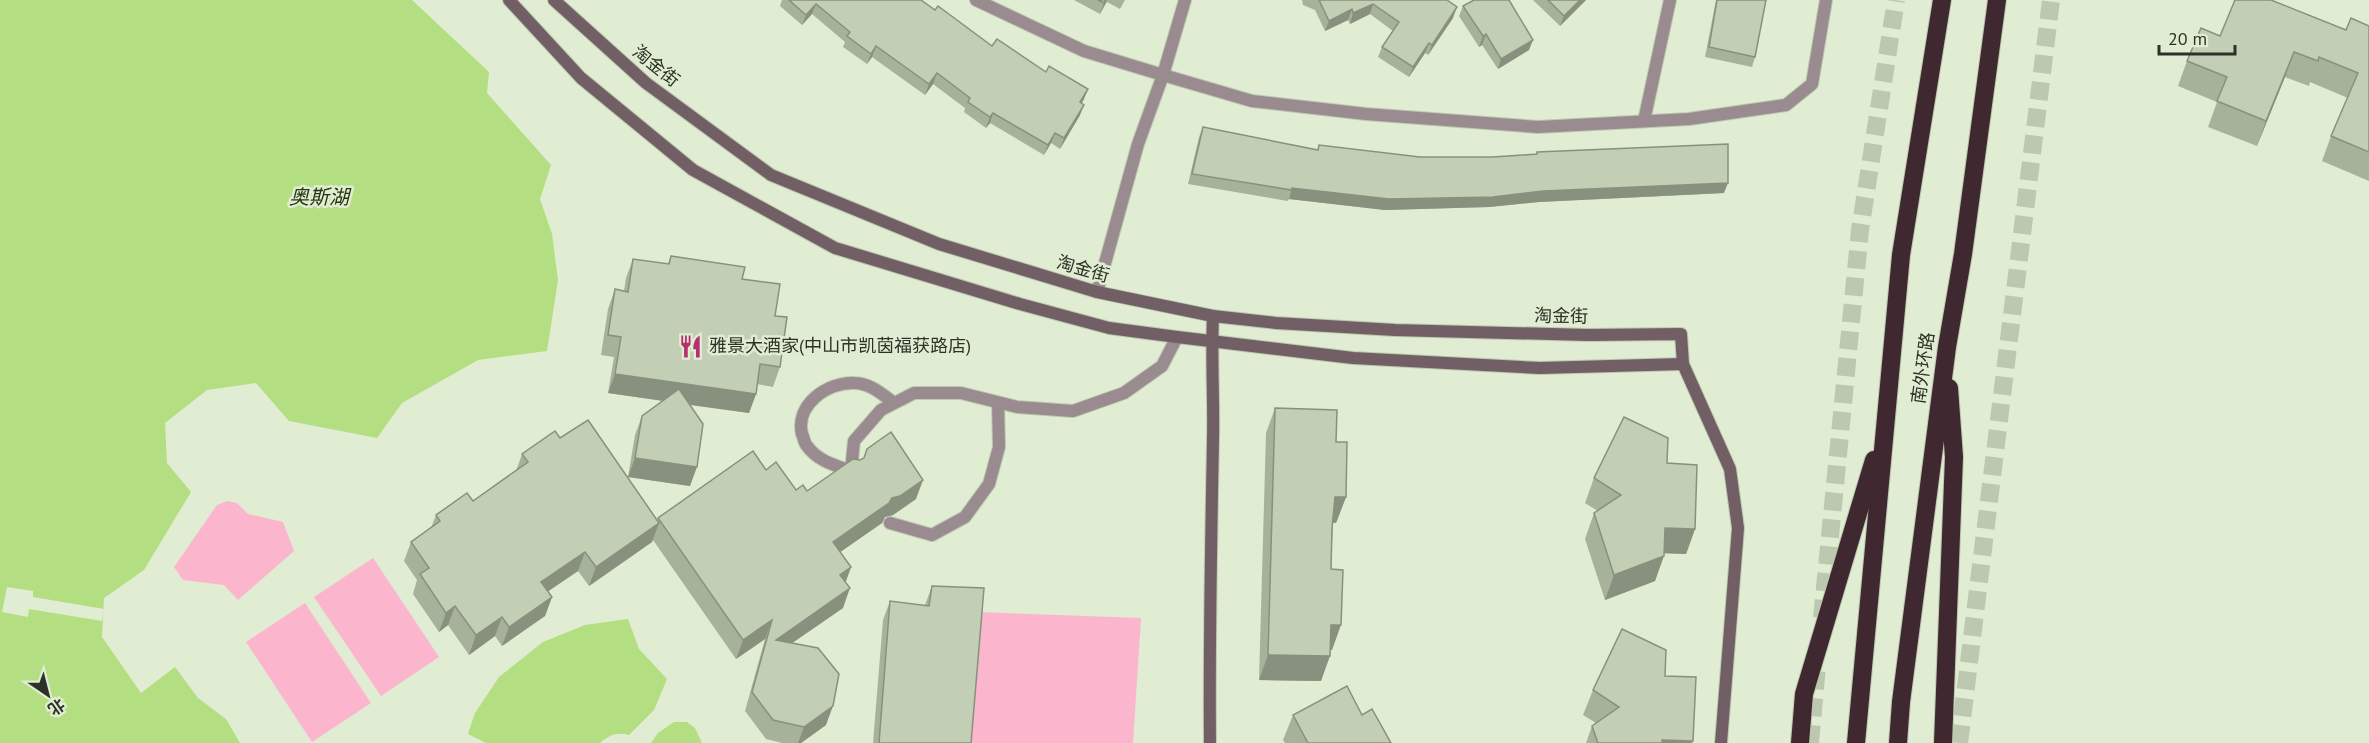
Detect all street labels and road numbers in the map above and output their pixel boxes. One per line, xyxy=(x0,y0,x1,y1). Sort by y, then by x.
street label: 淘金街 xyxy=(628,40,685,92)
street label: 淘金街 xyxy=(1054,250,1112,287)
street label: 淘金街 xyxy=(1534,304,1588,327)
street label: 南外环路 xyxy=(1906,331,1939,405)

